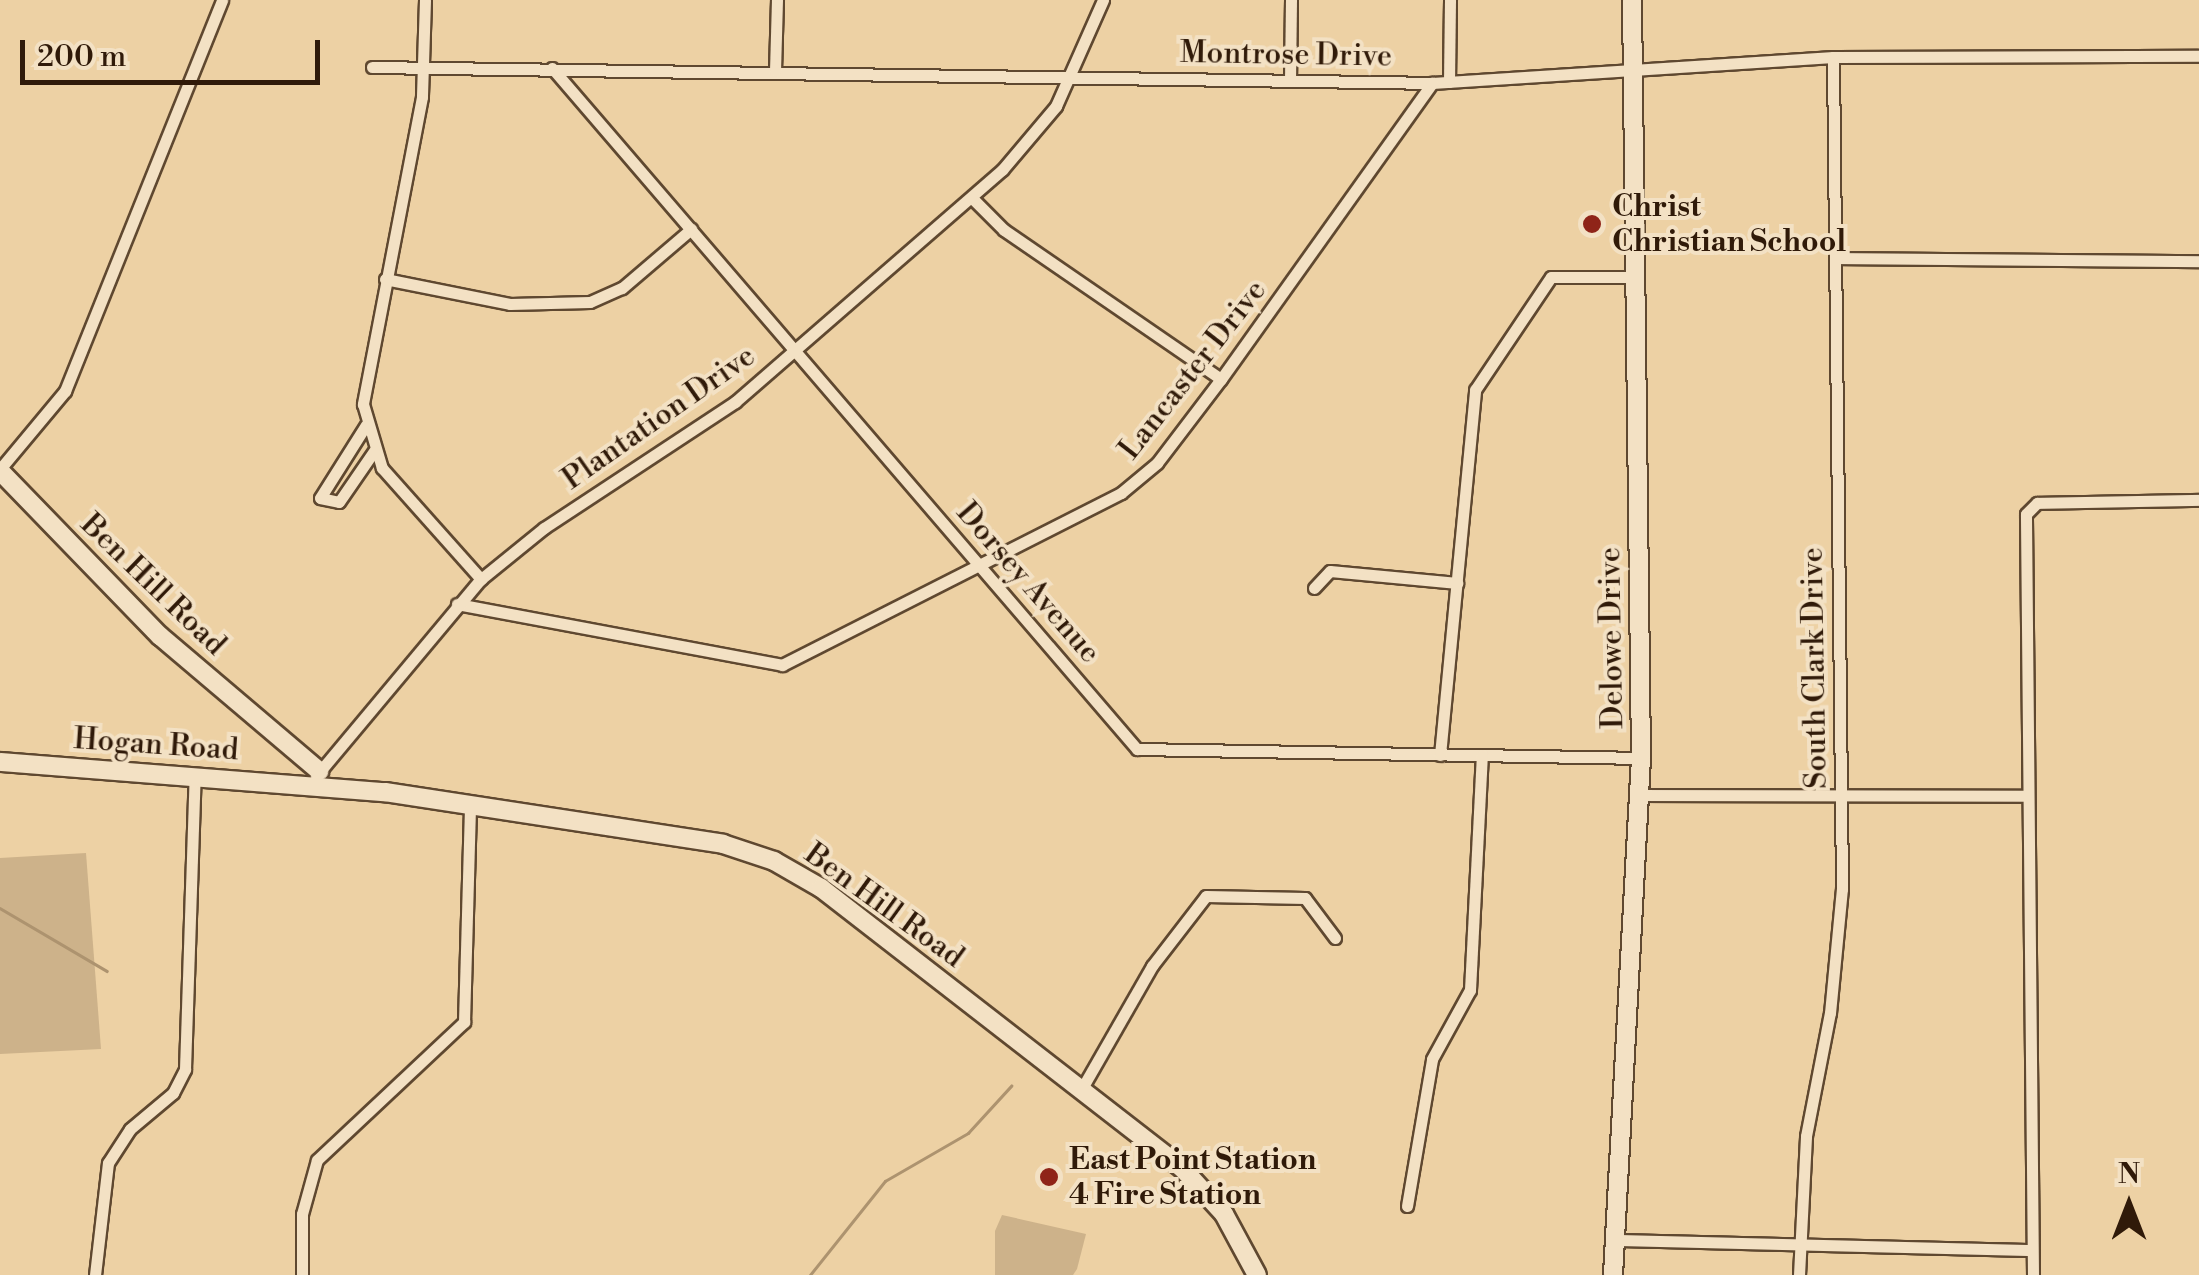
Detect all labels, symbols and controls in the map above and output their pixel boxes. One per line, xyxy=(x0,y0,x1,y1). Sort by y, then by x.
scale bar xyxy=(25,20,325,82)
street label: Montrose Drive xyxy=(1180,35,1392,75)
text: 200 m xyxy=(37,38,126,76)
place label: Christ Christian School xyxy=(1612,189,1846,260)
marker: Christ Christian School xyxy=(1581,213,1603,235)
street label: Lancaster Drive xyxy=(1112,273,1274,467)
street label: Plantation Drive xyxy=(556,338,762,498)
street label: Dorsey Avenue xyxy=(949,495,1107,671)
street label: Ben Hill Road xyxy=(73,507,233,663)
street label: Delowe Drive xyxy=(1592,547,1632,729)
street label: South Clark Drive xyxy=(1795,547,1835,789)
street label: Hogan Road xyxy=(72,721,240,769)
street label: Ben Hill Road xyxy=(797,836,971,976)
place label: East Point Station 4 Fire Station xyxy=(1069,1142,1316,1212)
north arrow xyxy=(2079,1155,2179,1255)
text: N xyxy=(2118,1157,2140,1192)
marker: East Point Station 4 Fire Station xyxy=(1038,1166,1060,1188)

